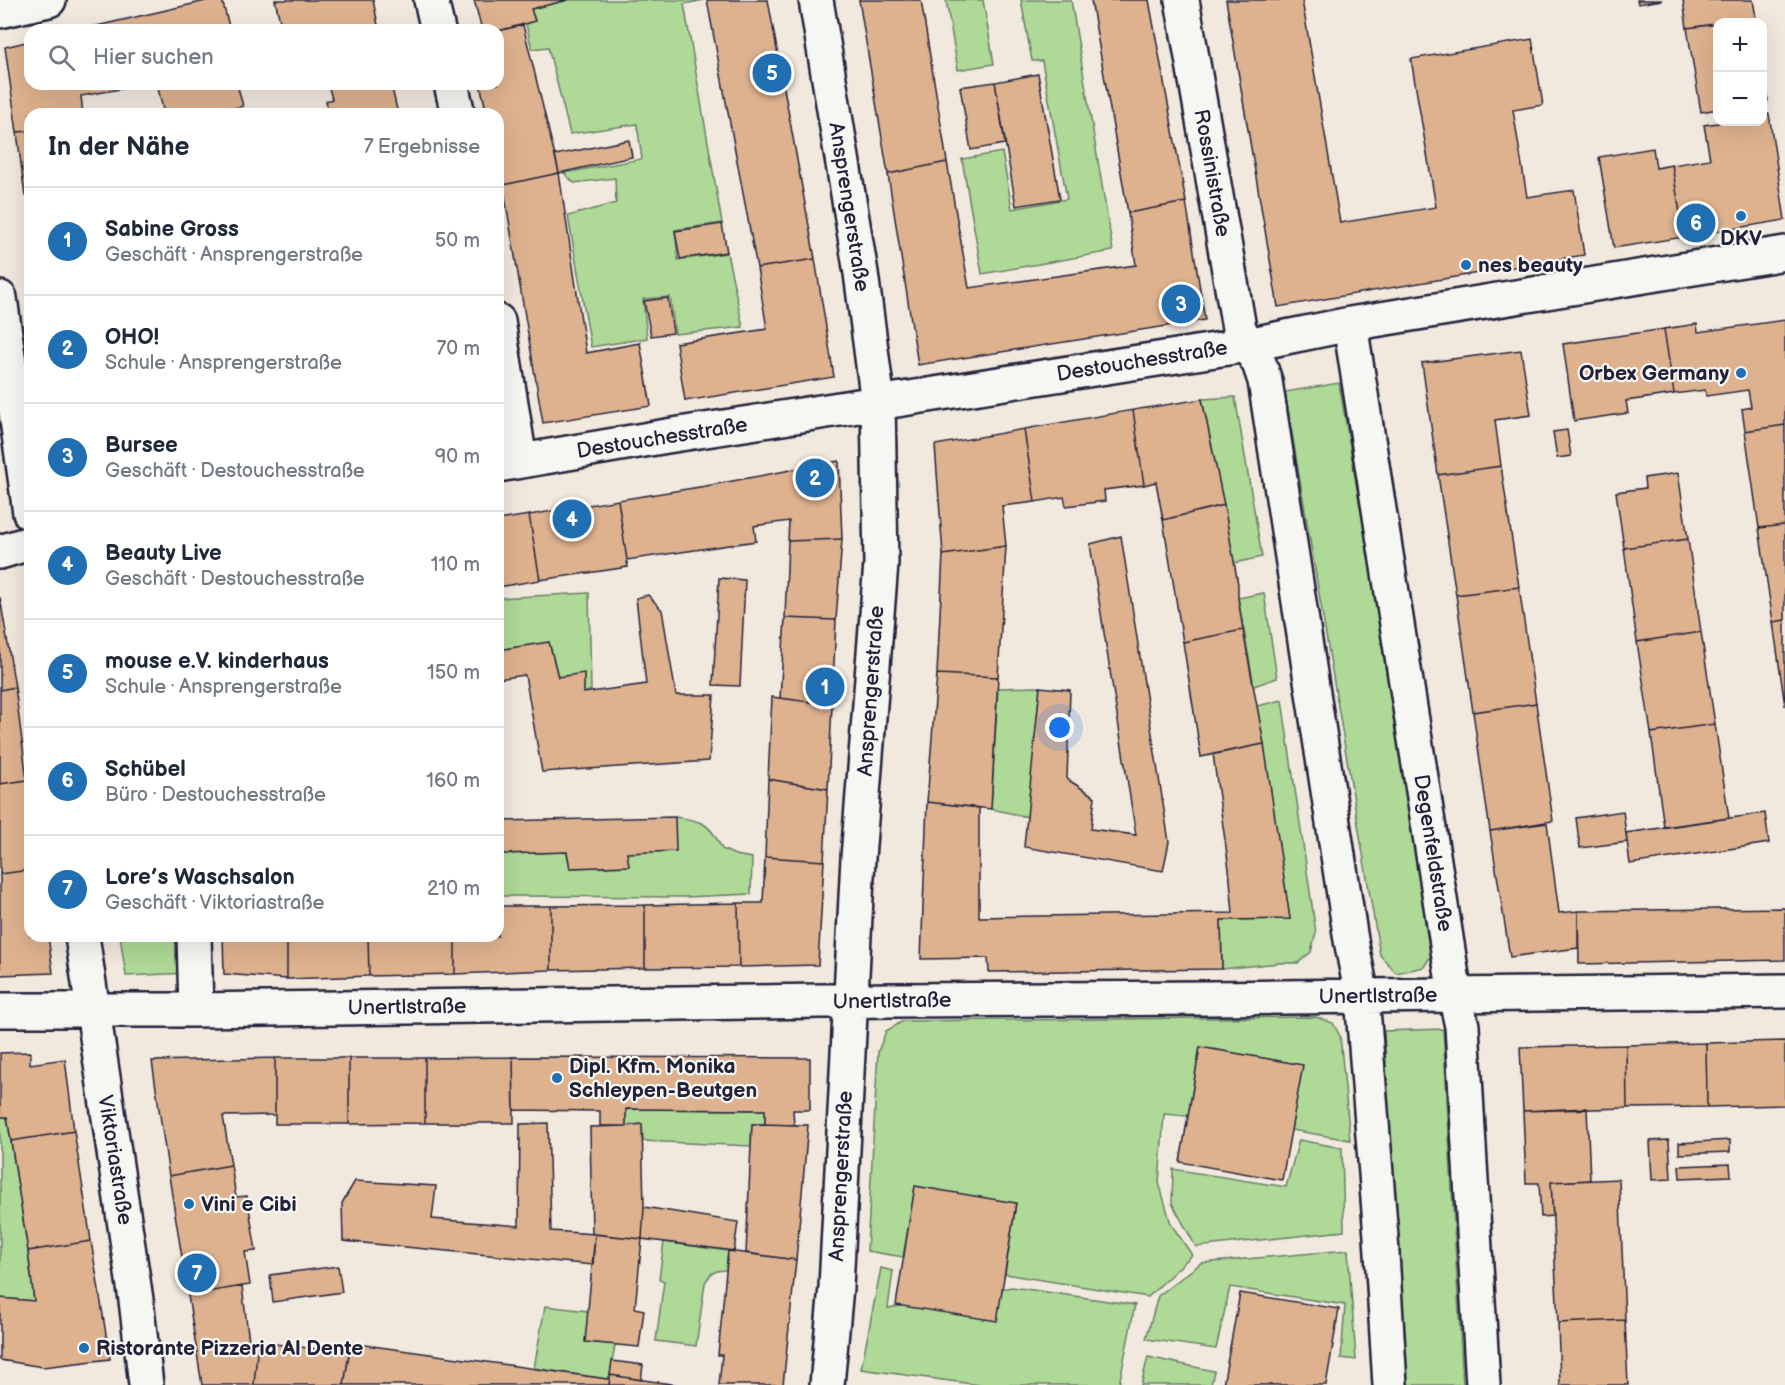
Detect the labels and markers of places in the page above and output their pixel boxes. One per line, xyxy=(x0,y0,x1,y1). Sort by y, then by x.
pin: 5 xyxy=(752,50,792,96)
pin: 6 xyxy=(1676,200,1716,246)
marker: DKV xyxy=(1734,209,1748,223)
place label: DKV xyxy=(1720,226,1762,251)
place label: nes beauty xyxy=(1478,253,1583,278)
marker: nes beauty xyxy=(1459,258,1473,272)
pin: 3 xyxy=(1162,282,1200,326)
place label: Orbex Germany xyxy=(1579,361,1729,386)
marker: Orbex Germany xyxy=(1734,366,1748,380)
pin: 2 xyxy=(796,456,834,500)
pin: 4 xyxy=(552,496,592,542)
pin: 1 xyxy=(806,664,844,710)
place label: Dipl. Kfm. Monika Schleypen-Beutgen xyxy=(569,1054,757,1103)
marker: Dipl. Kfm. Monika Schleypen-Beutgen xyxy=(550,1071,564,1085)
place label: Vini e Cibi xyxy=(201,1192,297,1217)
marker: Vini e Cibi xyxy=(182,1197,196,1211)
pin: 7 xyxy=(178,1250,216,1296)
place label: Ristorante Pizzeria Al Dente xyxy=(96,1336,363,1361)
marker: Ristorante Pizzeria Al Dente xyxy=(77,1341,91,1355)

